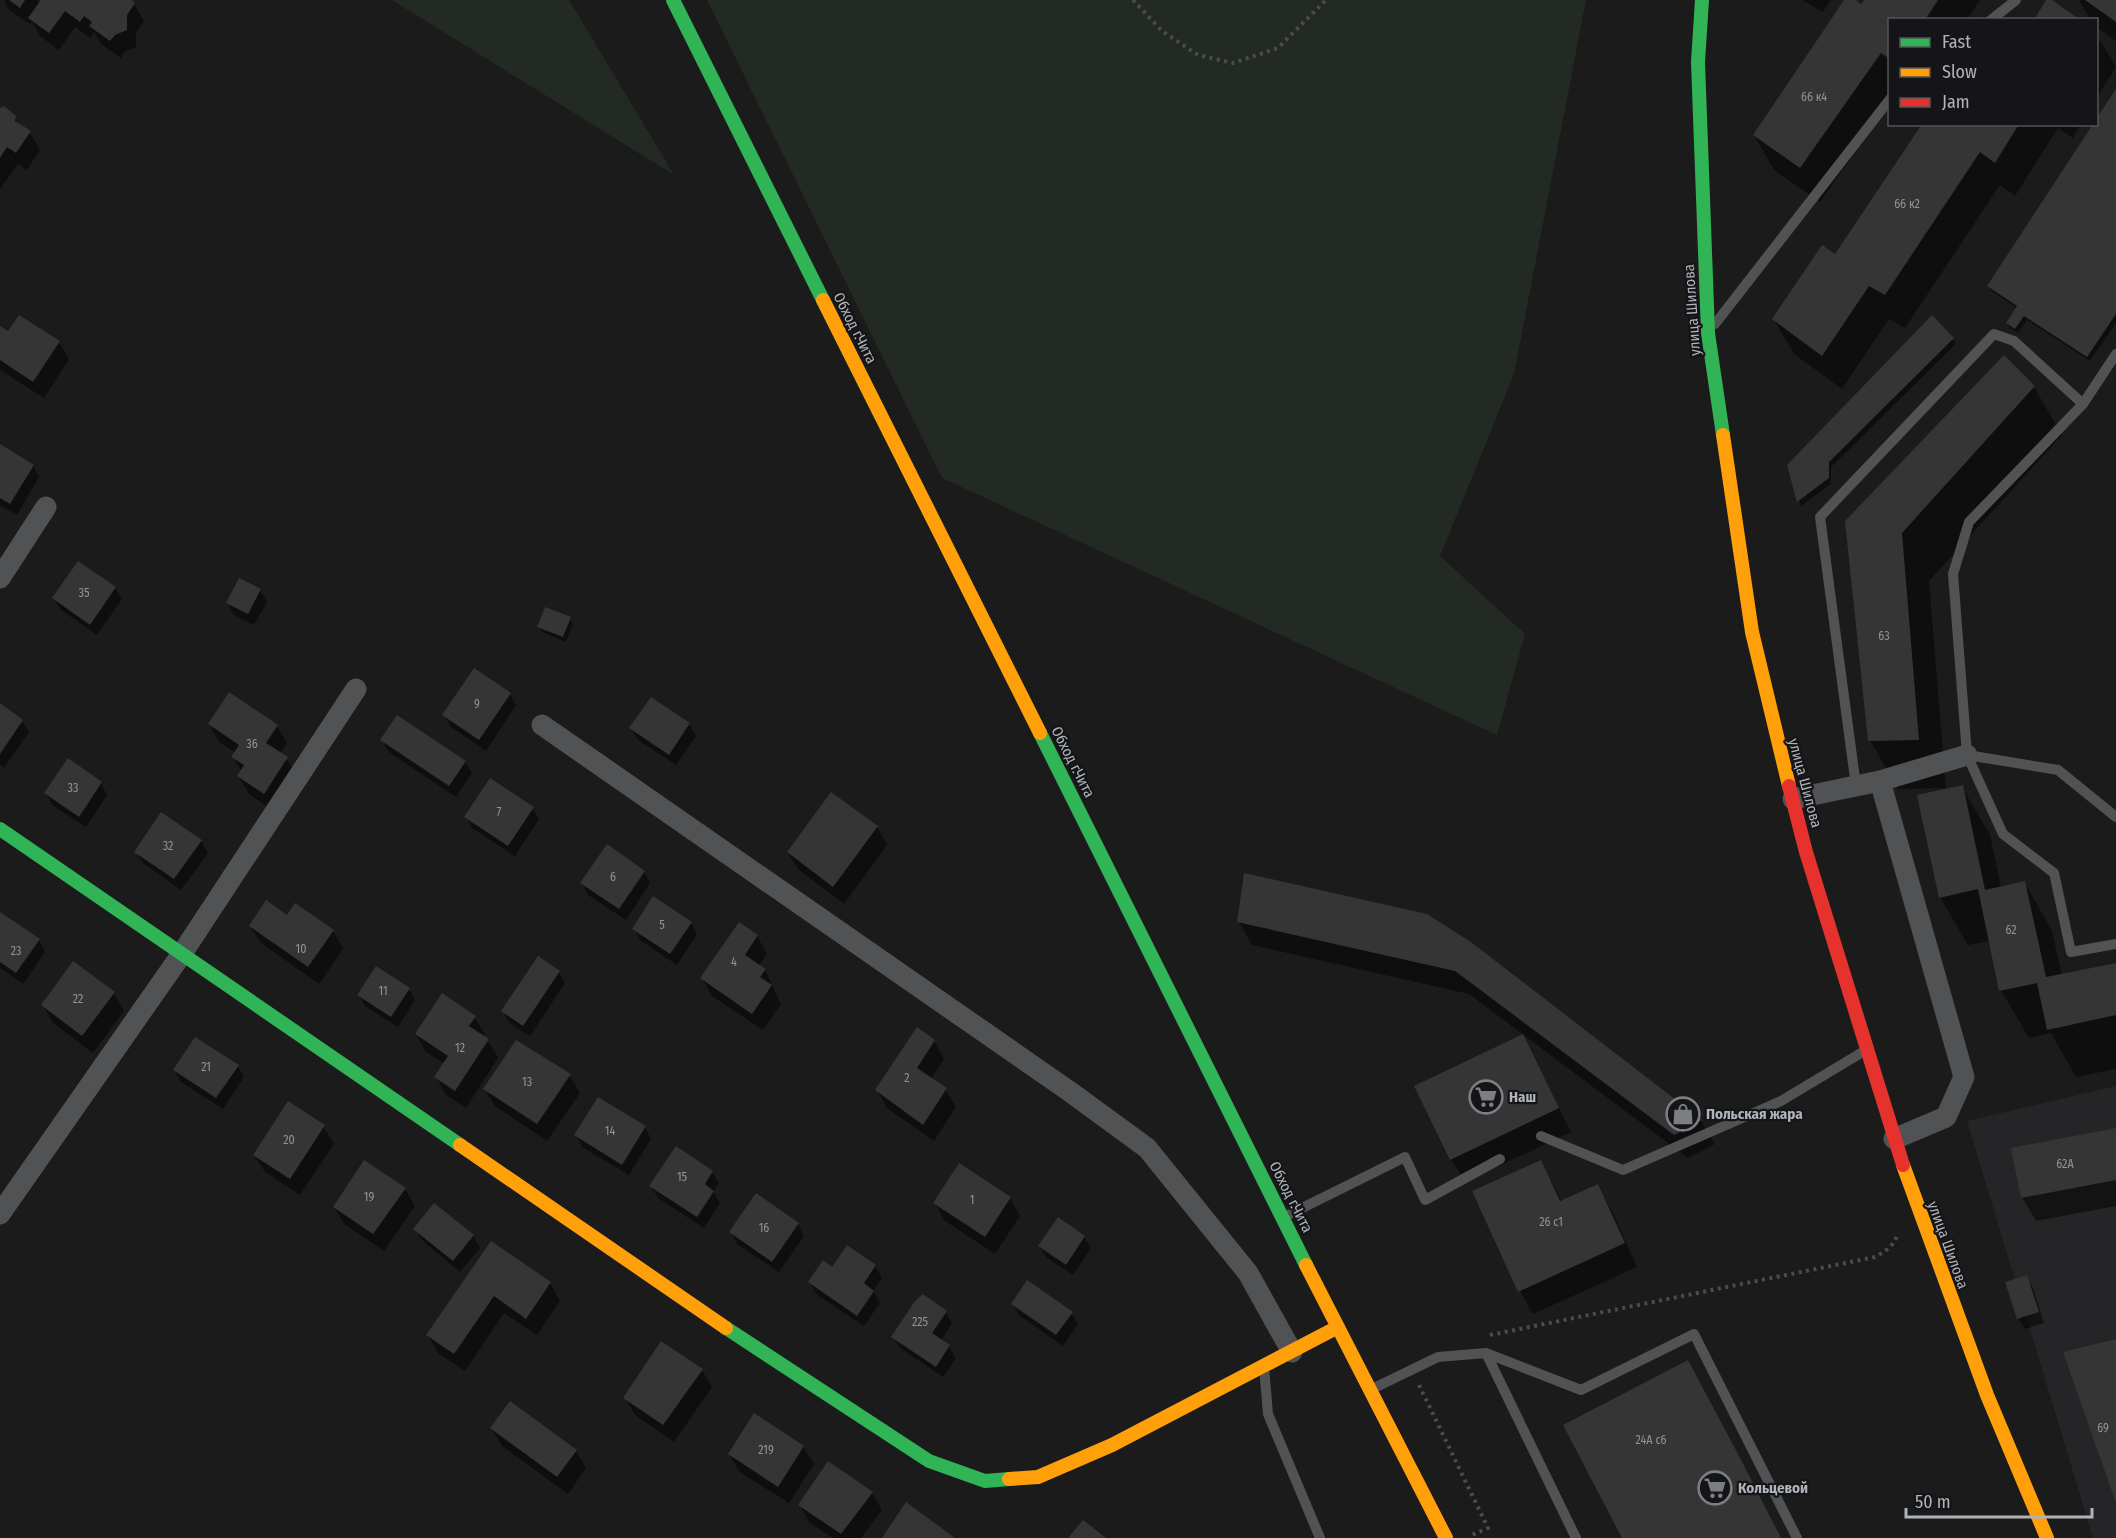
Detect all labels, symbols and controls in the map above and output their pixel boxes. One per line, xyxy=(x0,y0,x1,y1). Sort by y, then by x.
legend xyxy=(1888,18,2098,126)
text: Fast xyxy=(1942,31,1971,53)
text: Slow xyxy=(1942,61,1977,83)
house number: 66 к4 xyxy=(1801,90,1827,104)
text: Jam xyxy=(1942,91,1970,113)
house number: 66 к2 xyxy=(1894,197,1920,211)
street label: улица Шилова xyxy=(1680,264,1704,356)
street label: Обход г.Чита xyxy=(829,289,881,367)
house number: 35 xyxy=(79,586,90,600)
house number: 63 xyxy=(1878,629,1890,643)
house number: 9 xyxy=(474,697,480,711)
street label: Обход г.Чита xyxy=(1047,723,1099,801)
street label: улица Шилова xyxy=(1784,736,1826,830)
house number: 36 xyxy=(246,737,258,751)
house number: 33 xyxy=(68,781,78,795)
house number: 7 xyxy=(497,805,502,819)
house number: 32 xyxy=(163,839,173,853)
house number: 6 xyxy=(610,870,616,884)
house number: 5 xyxy=(659,918,665,932)
house number: 62 xyxy=(2005,923,2017,937)
house number: 10 xyxy=(296,942,306,956)
house number: 23 xyxy=(11,944,21,958)
house number: 4 xyxy=(731,955,737,969)
house number: 11 xyxy=(378,984,388,998)
house number: 22 xyxy=(73,992,83,1006)
house number: 12 xyxy=(455,1041,465,1055)
house number: 21 xyxy=(201,1060,211,1074)
house number: 2 xyxy=(904,1071,910,1085)
house number: 13 xyxy=(522,1075,532,1089)
supermarket icon: Наш xyxy=(1468,1079,1504,1115)
place label: Наш xyxy=(1509,1088,1536,1106)
shop icon: Польская жара xyxy=(1665,1096,1701,1132)
place label: Польская жара xyxy=(1706,1105,1803,1123)
house number: 14 xyxy=(605,1124,615,1138)
house number: 20 xyxy=(283,1133,295,1147)
house number: 62А xyxy=(2056,1157,2074,1171)
street label: Обход г.Чита xyxy=(1265,1158,1317,1236)
house number: 15 xyxy=(677,1170,688,1184)
house number: 19 xyxy=(364,1190,374,1204)
house number: 1 xyxy=(970,1193,974,1207)
street label: улица Шилова xyxy=(1924,1199,1972,1291)
house number: 26 с1 xyxy=(1539,1215,1563,1229)
house number: 16 xyxy=(759,1221,769,1235)
house number: 225 xyxy=(912,1315,929,1329)
house number: 69 xyxy=(2097,1421,2109,1435)
house number: 24А с6 xyxy=(1635,1433,1667,1447)
house number: 219 xyxy=(758,1443,774,1457)
supermarket icon: Кольцевой xyxy=(1697,1470,1733,1506)
place label: Кольцевой xyxy=(1738,1479,1808,1497)
scale bar xyxy=(1906,1481,2092,1519)
text: 50 m xyxy=(1915,1491,1951,1513)

